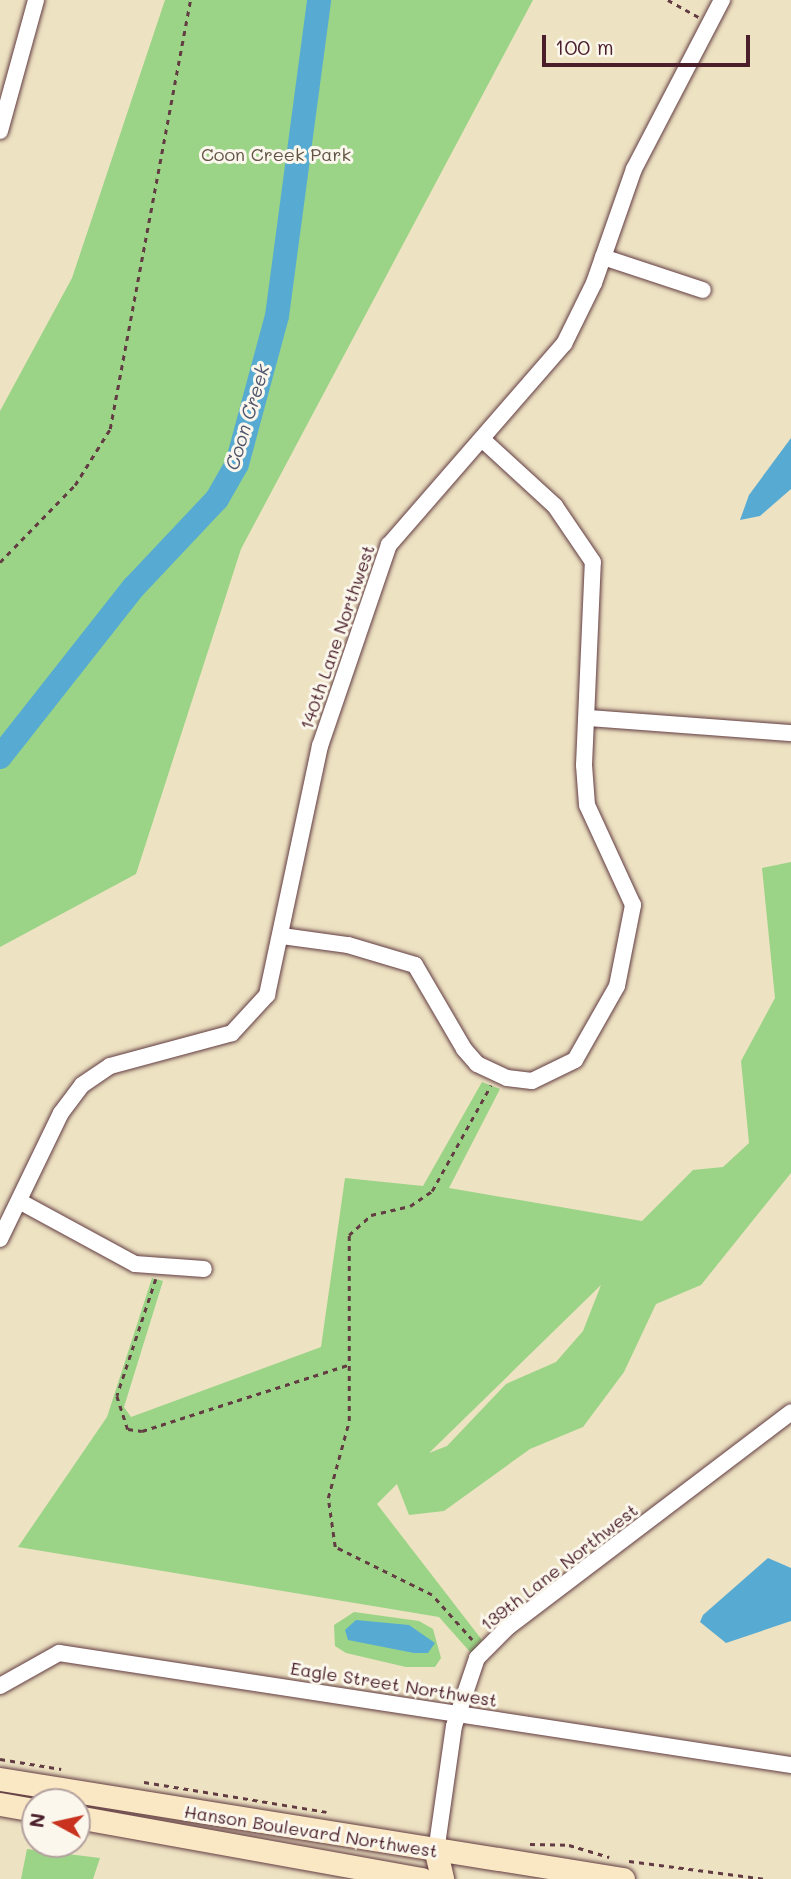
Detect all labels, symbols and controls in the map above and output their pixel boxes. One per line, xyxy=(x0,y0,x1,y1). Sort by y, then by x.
scale bar xyxy=(546,21,754,65)
text: 100 m xyxy=(555,33,614,60)
park label: Coon Creek Park xyxy=(201,143,351,165)
water label: Coon Creek xyxy=(220,361,274,473)
street label: 140th Lane Northwest xyxy=(295,542,379,732)
street label: 139th Lane Northwest xyxy=(476,1499,642,1635)
street label: Eagle Street Northwest xyxy=(289,1657,499,1711)
north arrow xyxy=(21,1788,91,1858)
street label: Hanson Boulevard Northwest xyxy=(183,1800,439,1862)
text: N xyxy=(23,1811,50,1829)

